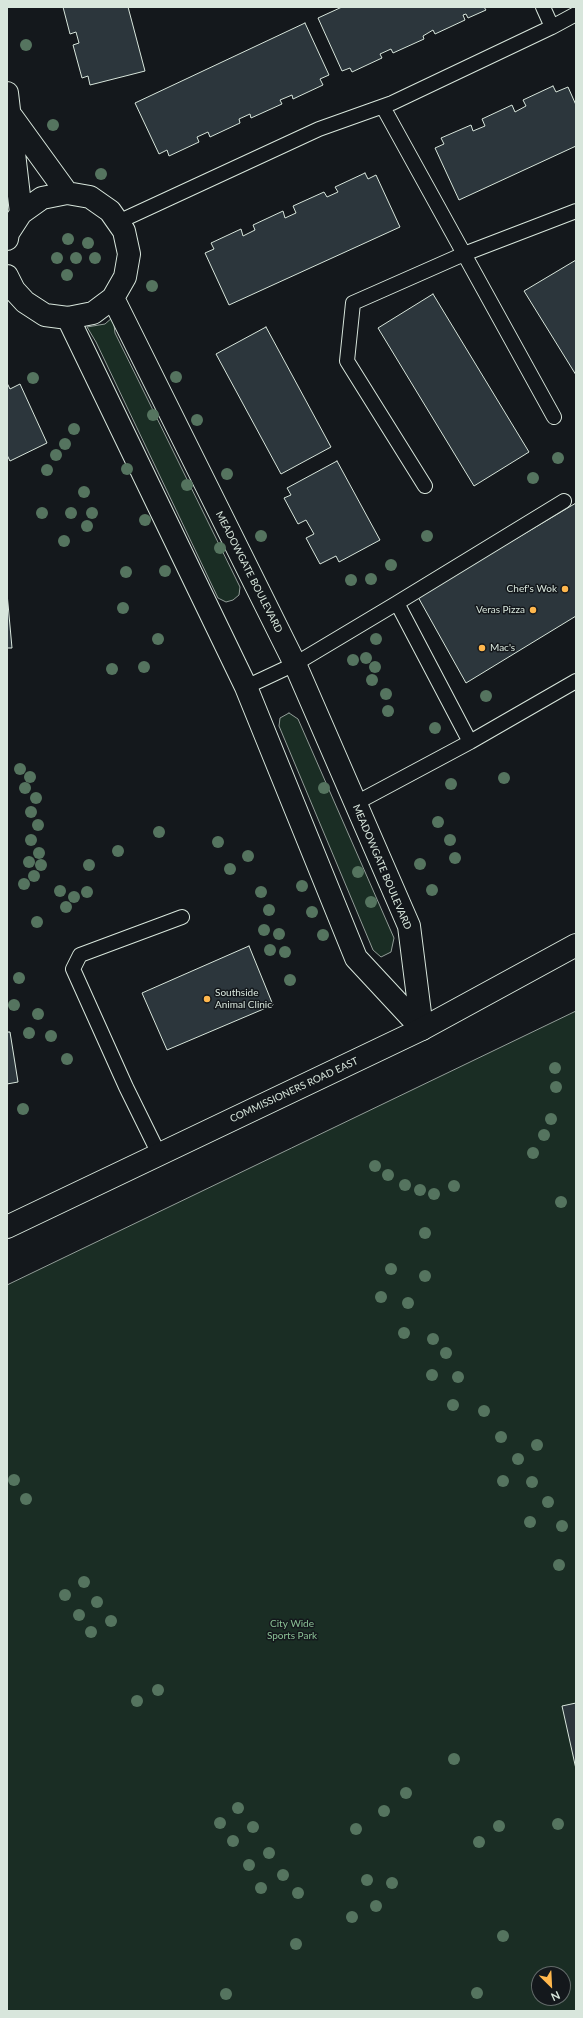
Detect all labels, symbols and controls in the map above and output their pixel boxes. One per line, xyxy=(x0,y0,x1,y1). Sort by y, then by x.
street label: MEADOWGATE BOULEVARD xyxy=(213,509,285,635)
place label: Chef's Wok xyxy=(507,583,557,595)
marker: Chef's Wok xyxy=(560,584,570,594)
place label: Veras Pizza xyxy=(476,604,525,616)
marker: Veras Pizza xyxy=(528,605,538,615)
place label: Mac's xyxy=(490,642,515,654)
marker: Mac's xyxy=(477,643,487,653)
street label: MEADOWGATE BOULEVARD xyxy=(350,803,414,931)
place label: Southside Animal Clinic xyxy=(215,987,272,1010)
marker: Southside Animal Clinic xyxy=(202,994,212,1004)
street label: COMMISSIONERS ROAD EAST xyxy=(228,1055,360,1125)
park label: City Wide Sports Park xyxy=(267,1618,317,1642)
north arrow xyxy=(531,1966,571,2006)
text: N xyxy=(549,1989,562,2004)

